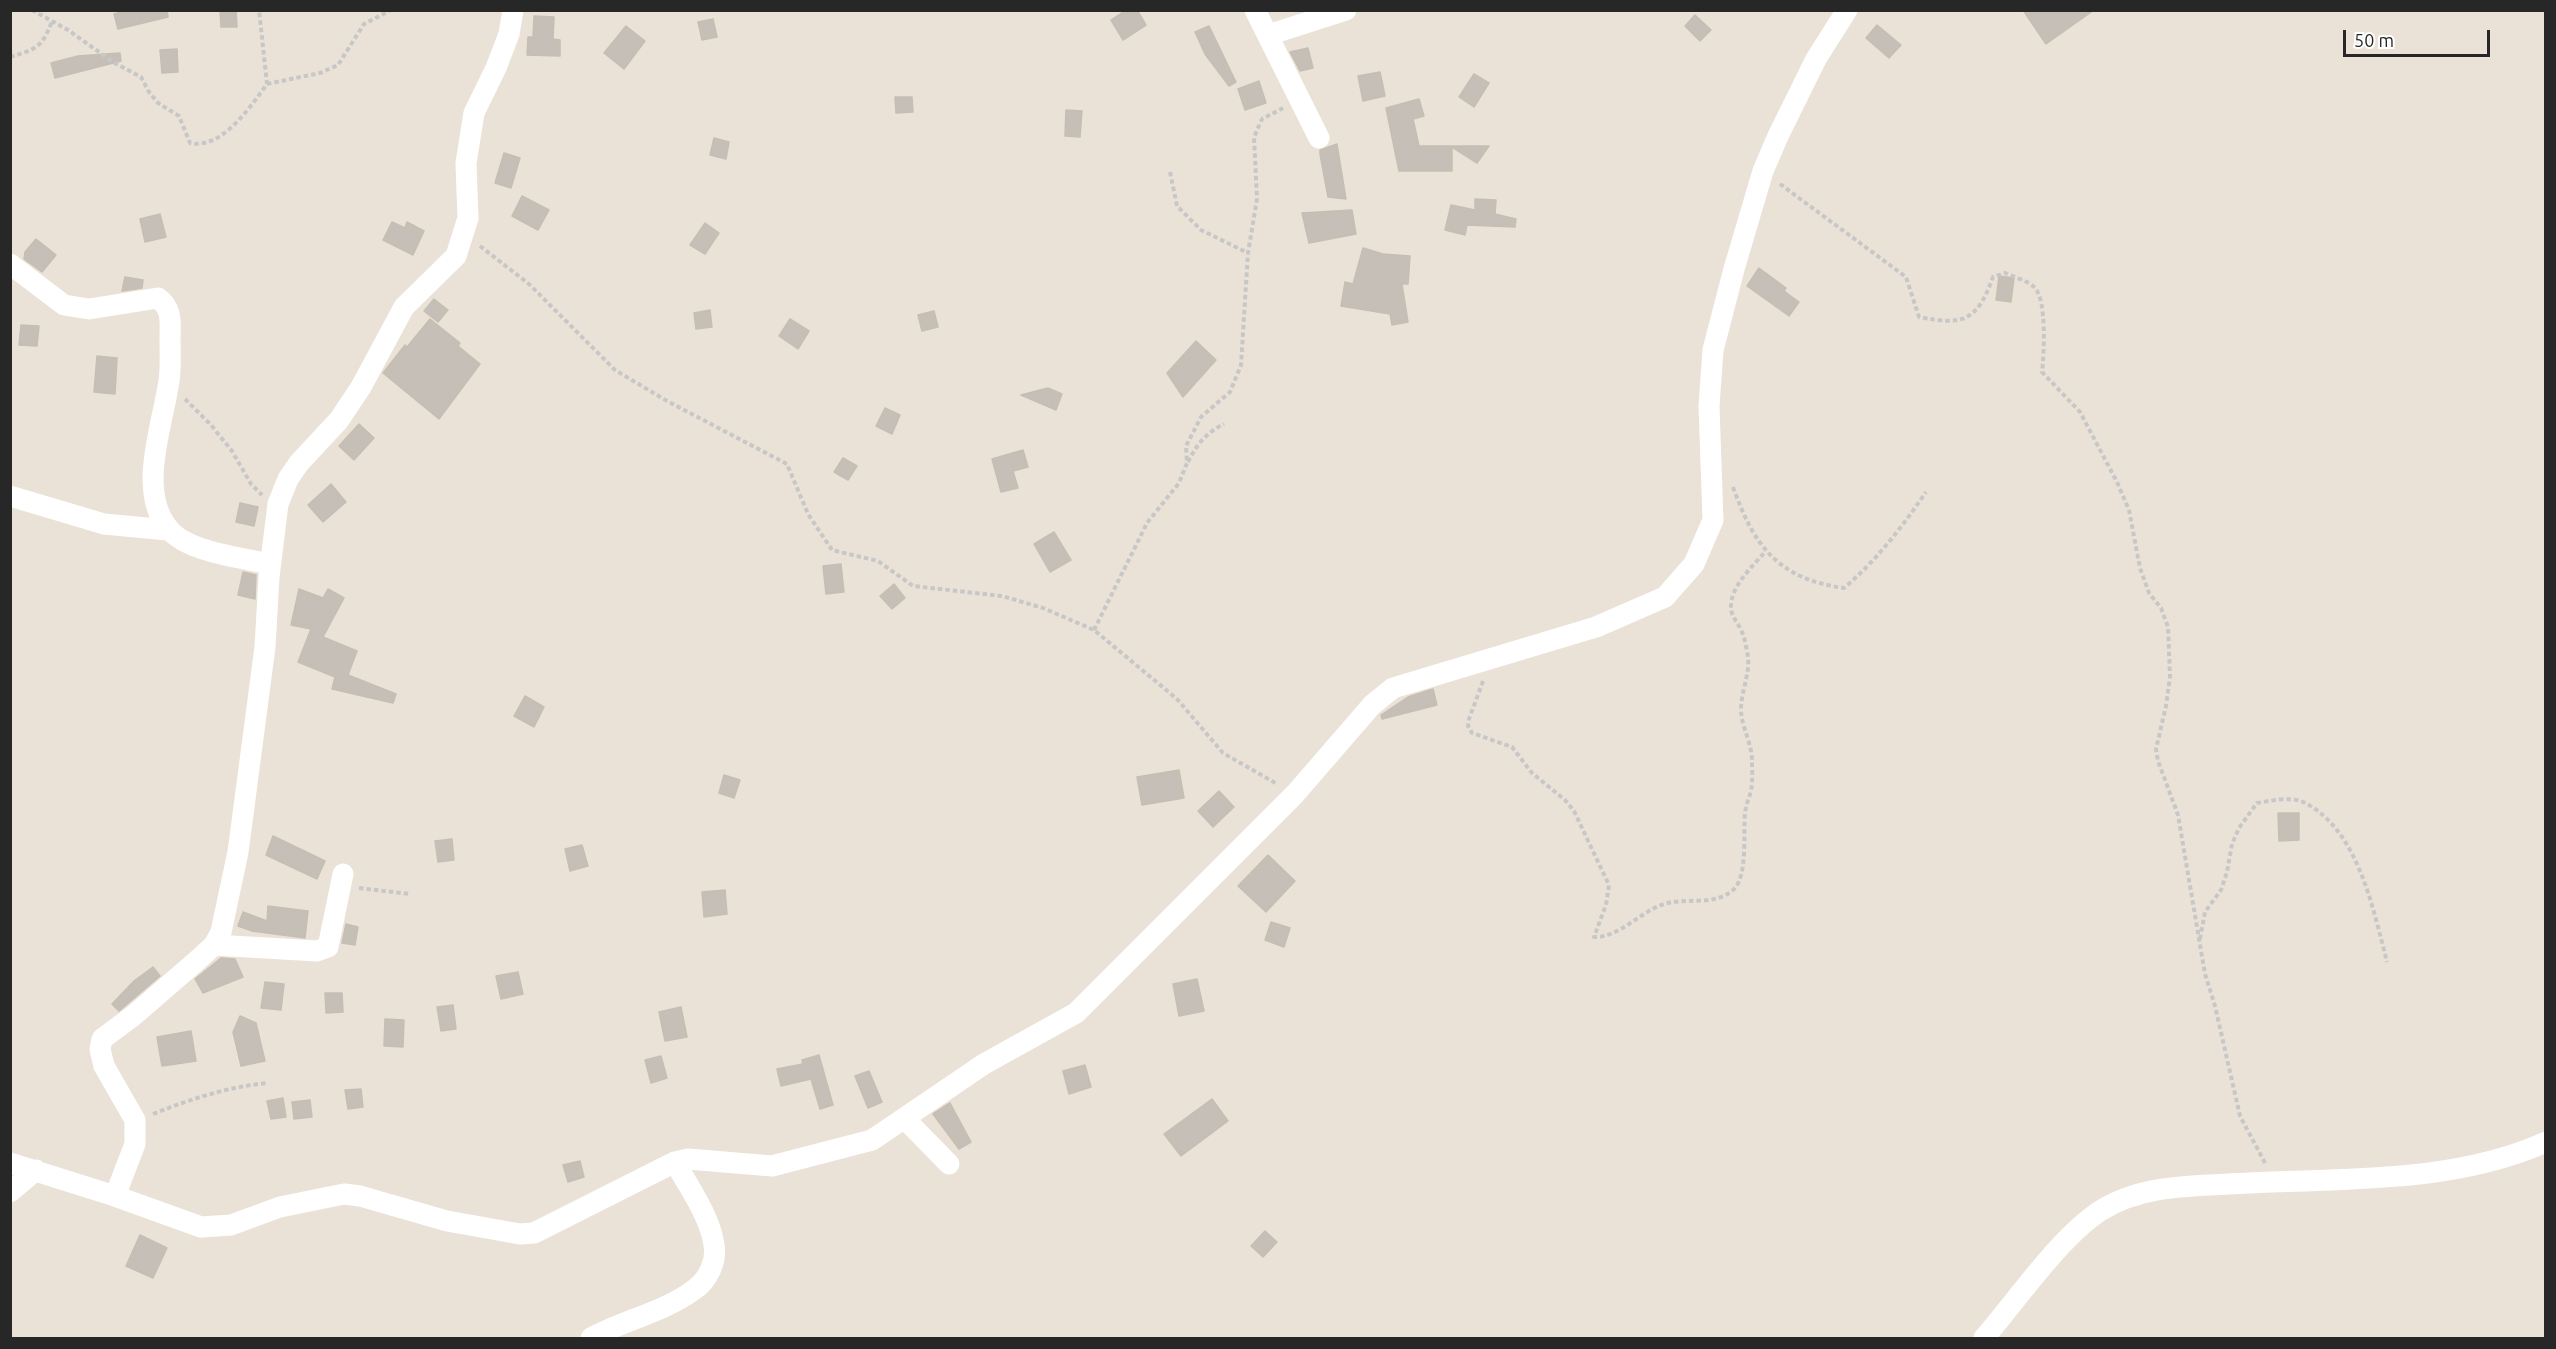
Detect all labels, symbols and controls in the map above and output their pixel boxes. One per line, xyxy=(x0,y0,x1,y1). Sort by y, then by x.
scale bar xyxy=(2346,18,2493,56)
text: 50 m xyxy=(2354,30,2394,50)

